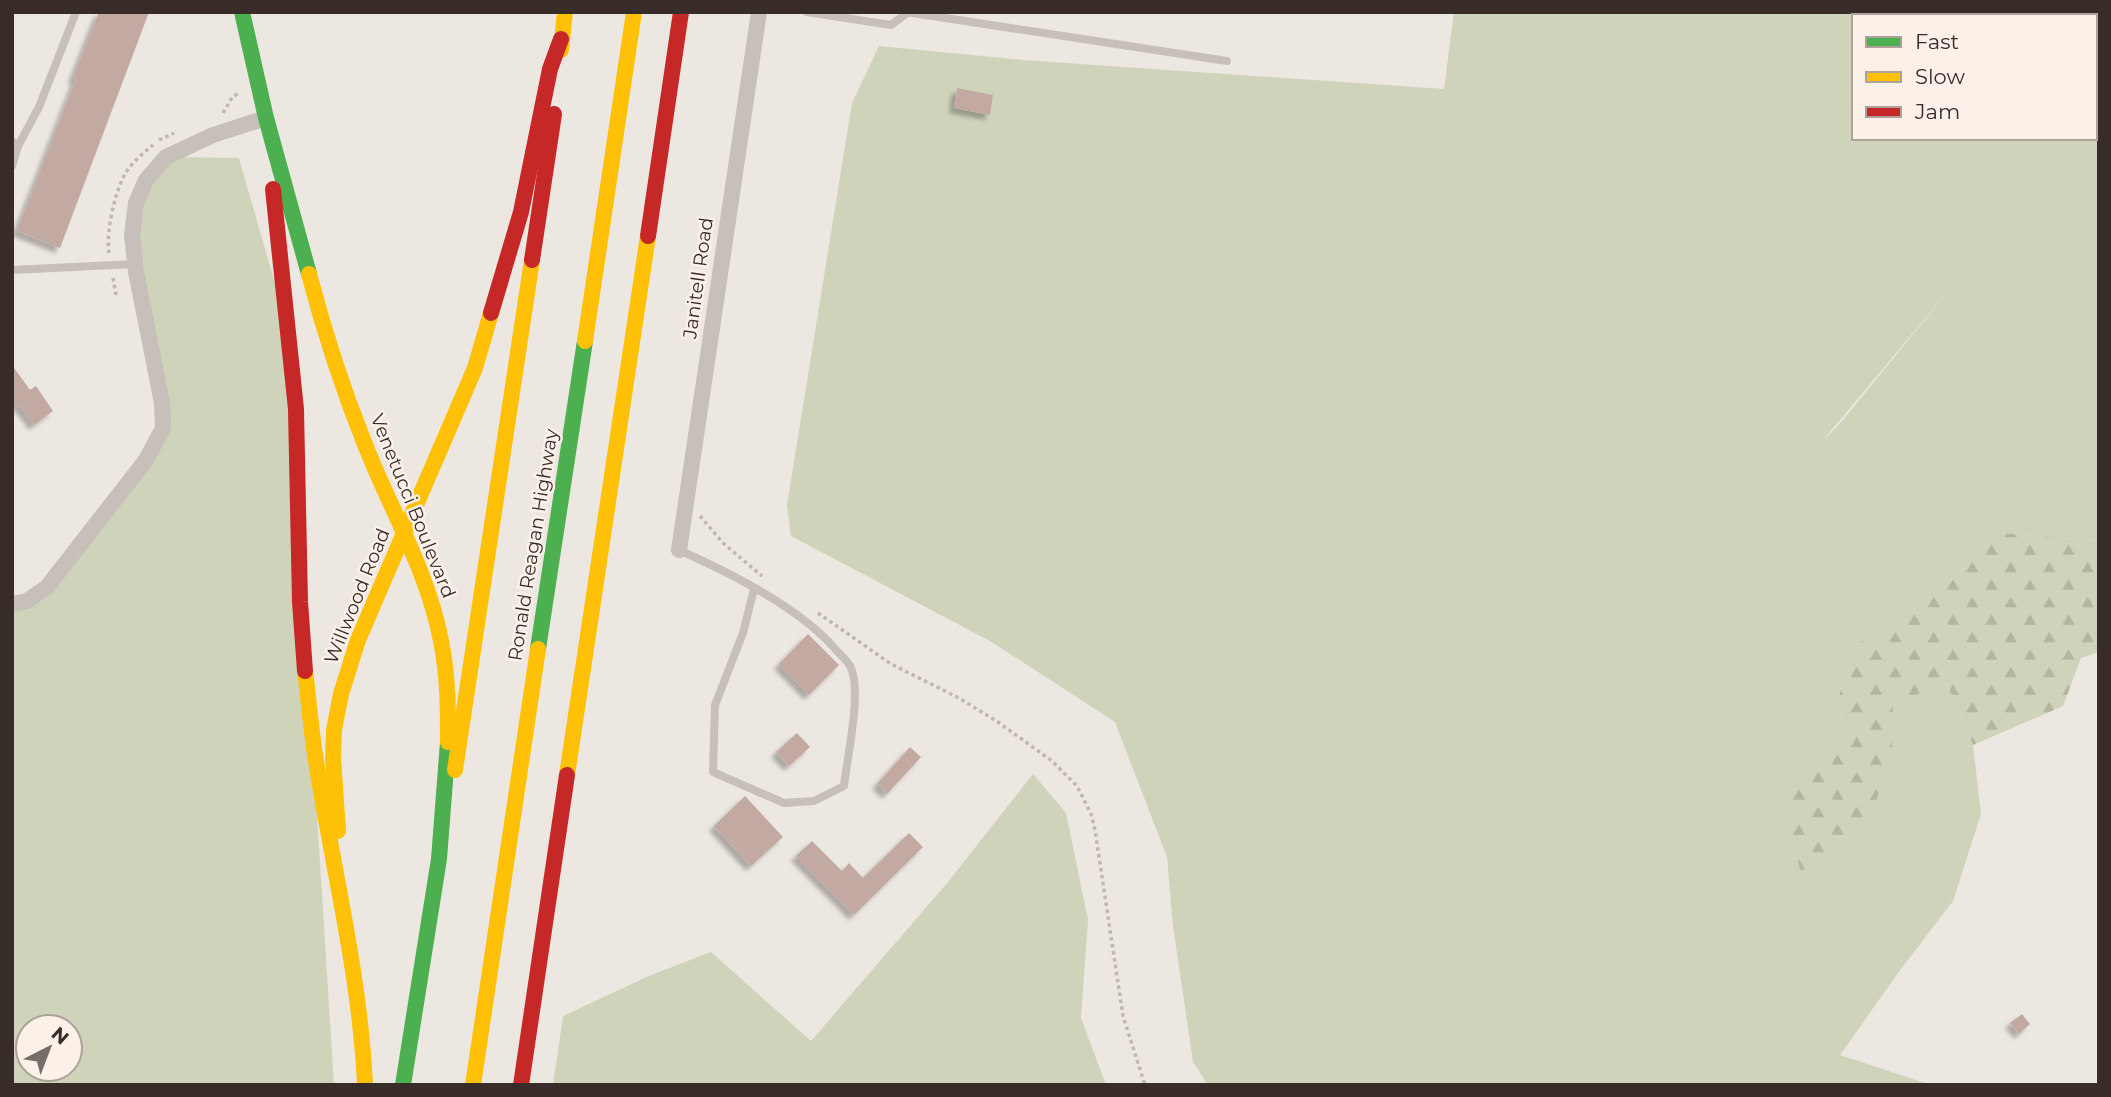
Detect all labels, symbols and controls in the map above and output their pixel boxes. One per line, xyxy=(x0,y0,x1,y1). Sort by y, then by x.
legend xyxy=(1852,14,2097,140)
text: Fast xyxy=(1915,29,1959,54)
text: Slow xyxy=(1915,64,1965,89)
text: Jam xyxy=(1914,99,1960,124)
street label: Janitell Road xyxy=(678,216,718,341)
street label: Venetucci Boulevard xyxy=(366,411,460,601)
street label: Ronald Reagan Highway xyxy=(503,427,563,663)
street label: Willwood Road xyxy=(319,525,395,667)
north arrow xyxy=(14,1013,84,1083)
text: N xyxy=(47,1022,73,1049)

